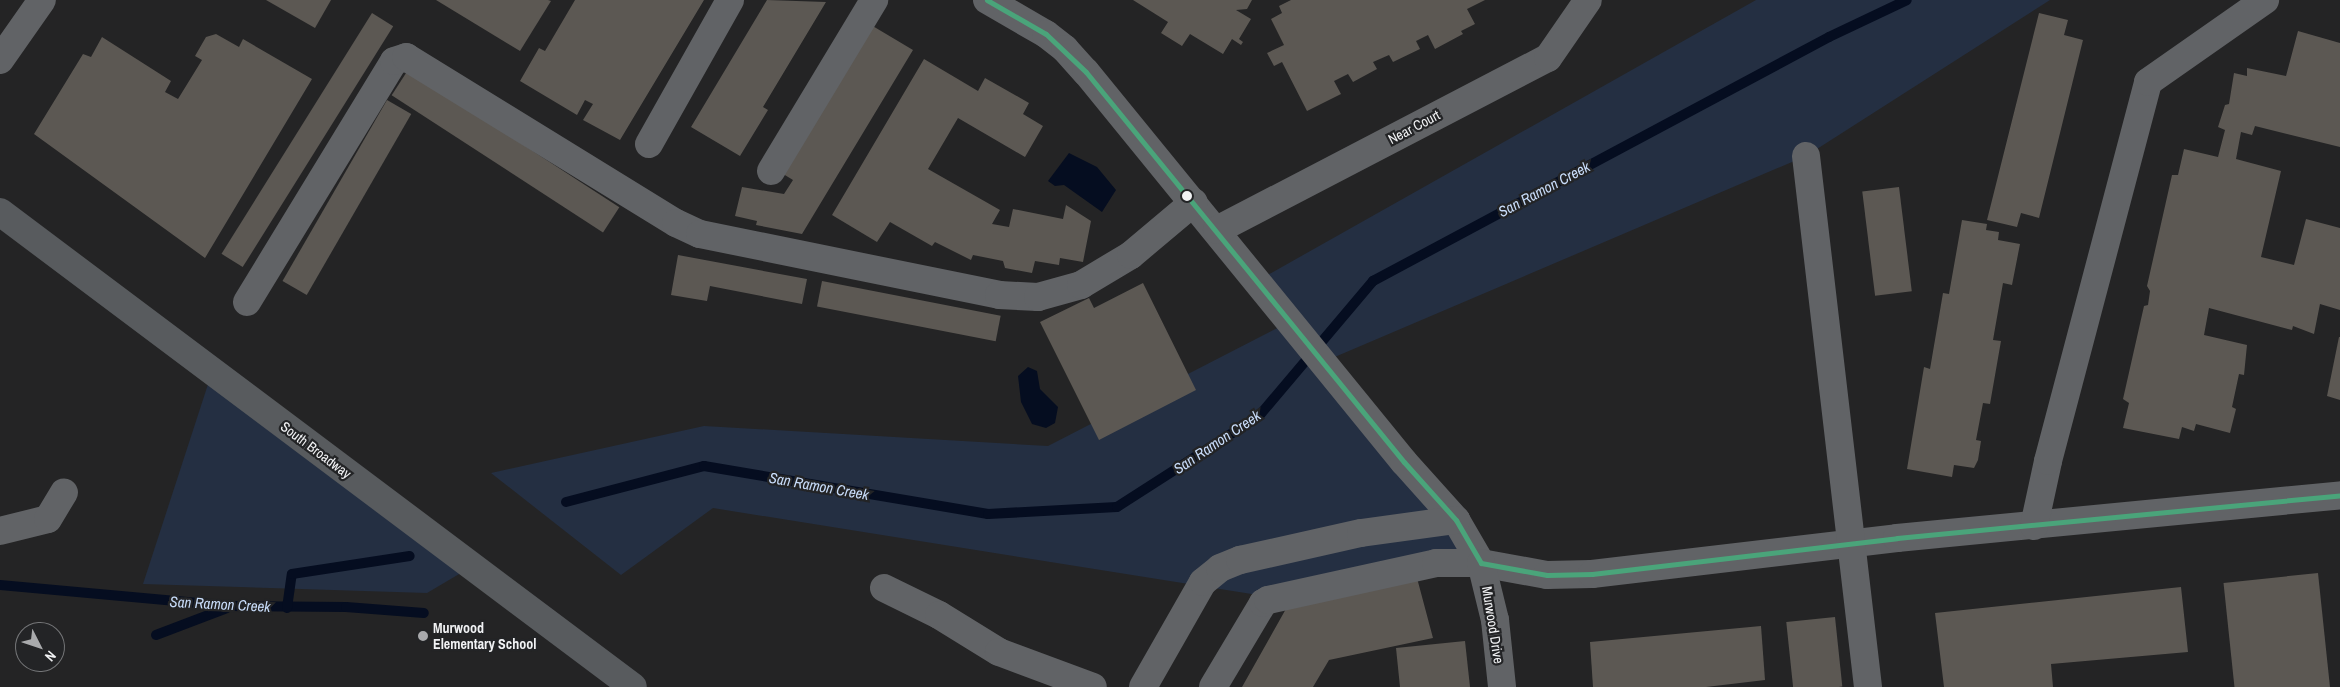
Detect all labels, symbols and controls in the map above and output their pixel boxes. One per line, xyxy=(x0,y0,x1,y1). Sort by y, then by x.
street label: Near Court xyxy=(1385,106,1443,148)
water label: San Ramon Creek xyxy=(1495,157,1593,221)
unlabelled marker xyxy=(1182,191,1192,201)
water label: San Ramon Creek xyxy=(1170,406,1264,478)
street label: South Broadway xyxy=(277,418,355,482)
water label: San Ramon Creek xyxy=(768,468,870,504)
street label: Murwood Drive xyxy=(1479,585,1507,665)
water label: San Ramon Creek xyxy=(169,592,271,616)
place label: Murwood Elementary School xyxy=(433,620,536,652)
north arrow xyxy=(15,622,65,672)
marker: Murwood Elementary School xyxy=(417,630,429,642)
text: N xyxy=(41,647,60,665)

